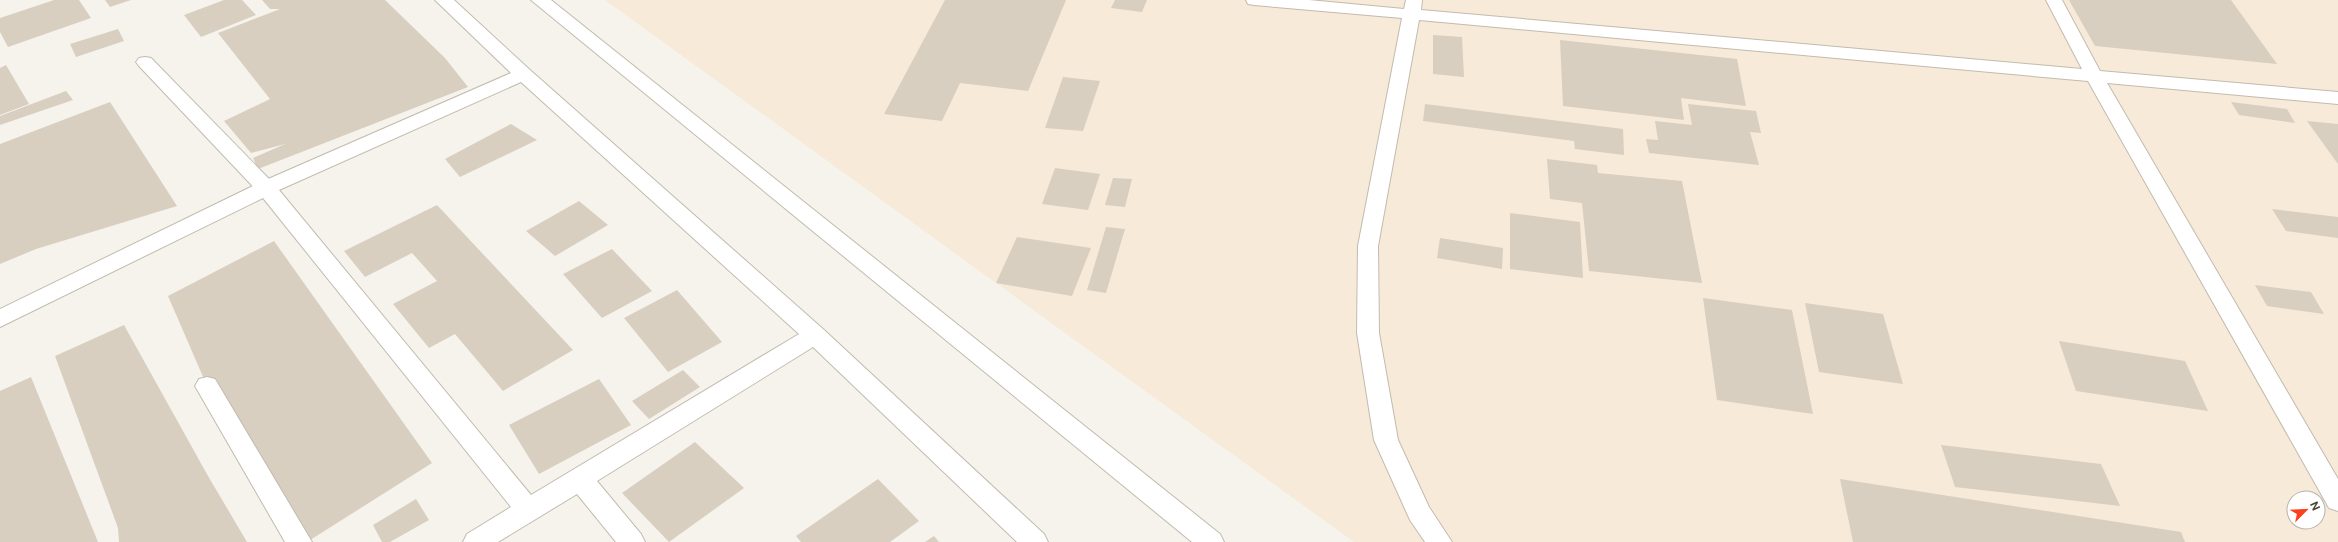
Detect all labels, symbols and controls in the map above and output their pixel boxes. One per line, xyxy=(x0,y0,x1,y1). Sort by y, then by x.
north arrow xyxy=(2286,490,2326,530)
text: N xyxy=(2308,500,2322,512)

